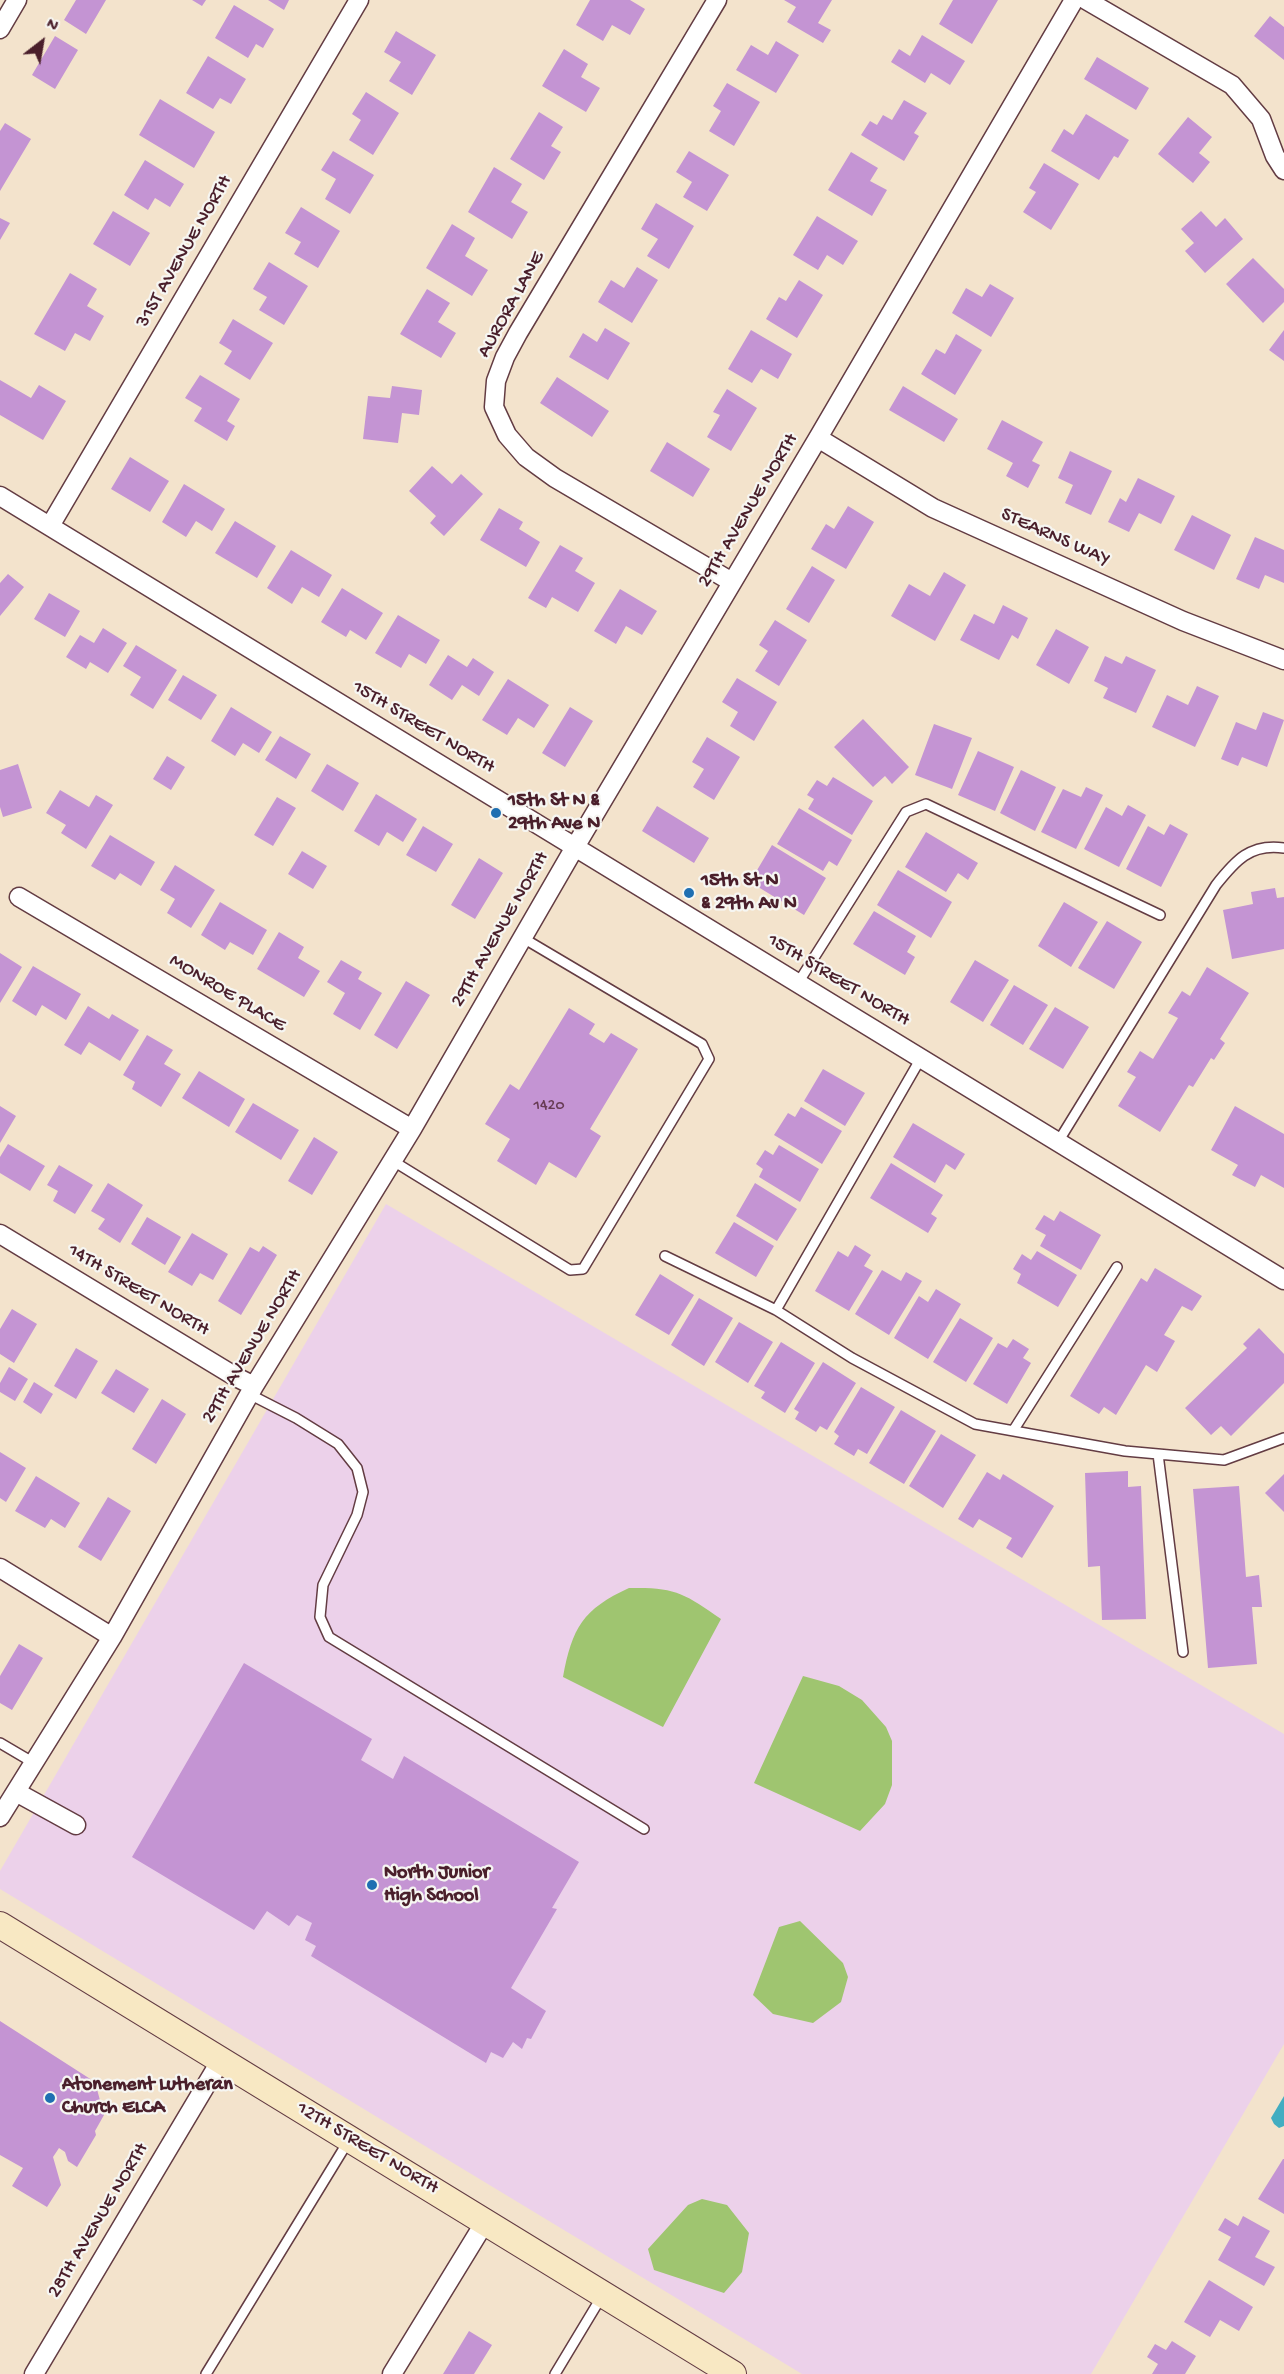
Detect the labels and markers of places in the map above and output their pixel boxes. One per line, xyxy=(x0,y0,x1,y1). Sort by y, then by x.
place label: 15th St N & 29th Ave N xyxy=(508,790,600,837)
marker: 15th St N & 29th Ave N xyxy=(489,806,503,820)
place label: 15th St N & 29th Av N xyxy=(701,870,797,917)
marker: 15th St N & 29th Av N xyxy=(682,886,696,900)
place label: North Junior High School xyxy=(384,1862,489,1909)
marker: North Junior High School xyxy=(365,1878,379,1892)
place label: Atonement Lutheran Church ELCA xyxy=(62,2074,233,2121)
marker: Atonement Lutheran Church ELCA xyxy=(43,2091,57,2105)

